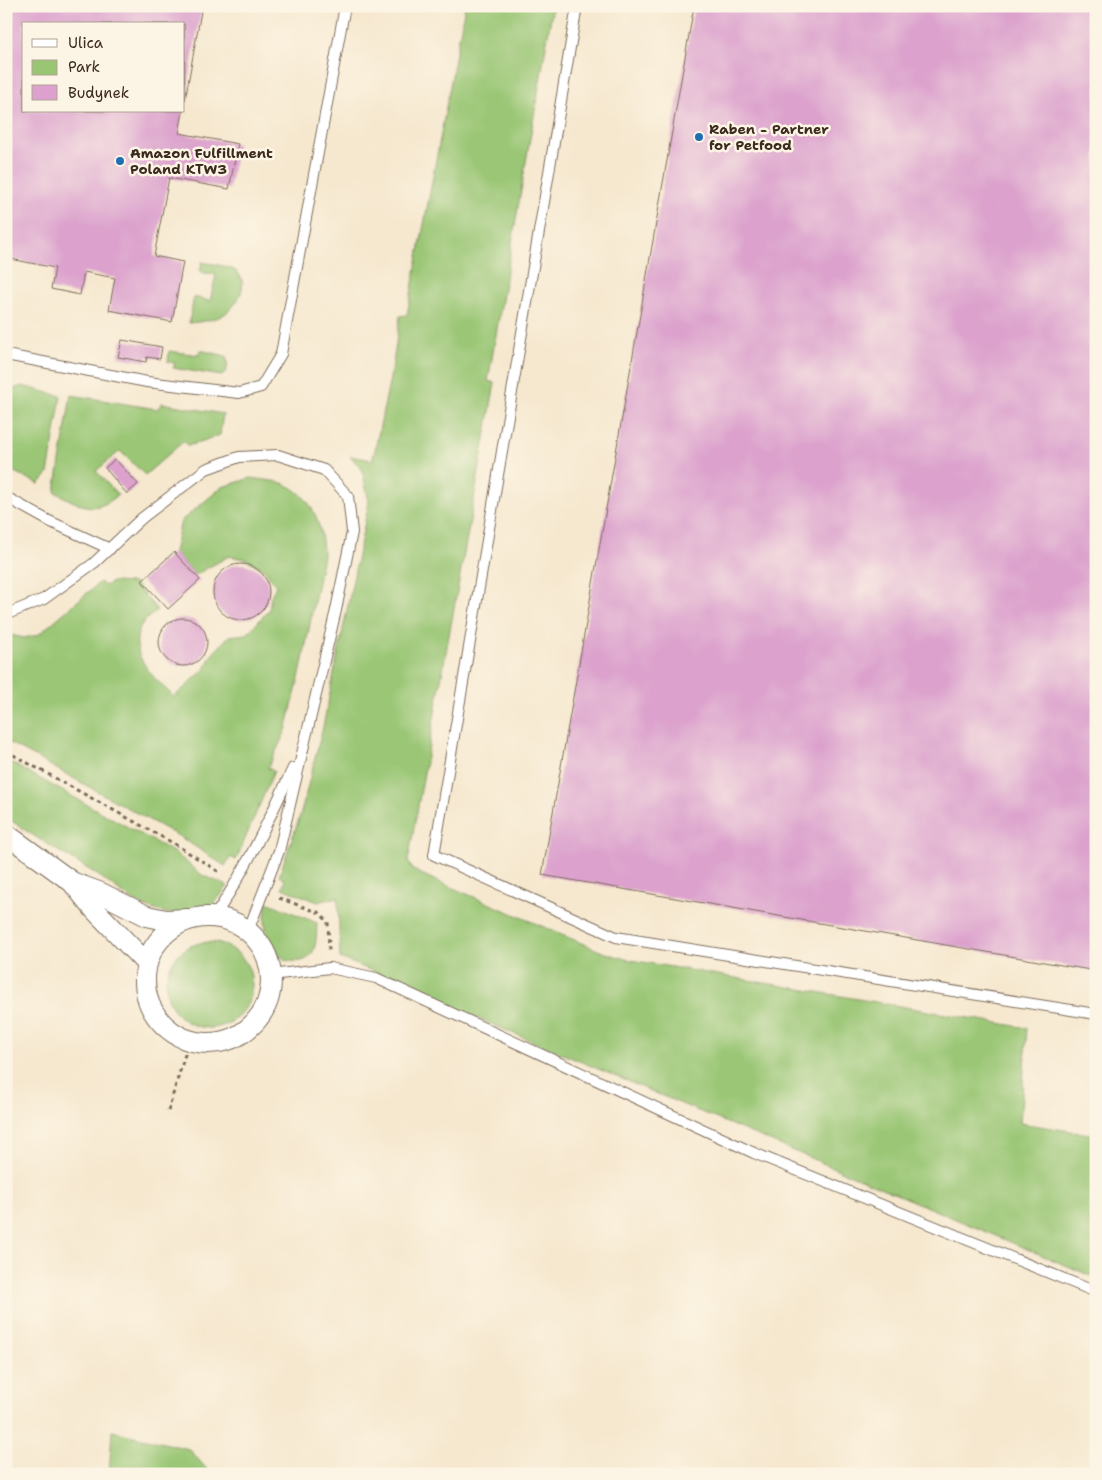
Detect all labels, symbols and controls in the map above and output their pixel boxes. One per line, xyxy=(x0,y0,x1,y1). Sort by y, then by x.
legend xyxy=(22,22,185,112)
text: Ulica xyxy=(68,33,104,53)
text: Park xyxy=(68,57,100,77)
text: Budynek xyxy=(68,83,129,103)
place label: Raben - Partner for Petfood xyxy=(709,120,829,154)
marker: Raben - Partner for Petfood xyxy=(693,131,705,143)
place label: Amazon Fulfillment Poland KTW3 xyxy=(130,144,273,178)
marker: Amazon Fulfillment Poland KTW3 xyxy=(114,155,126,167)

